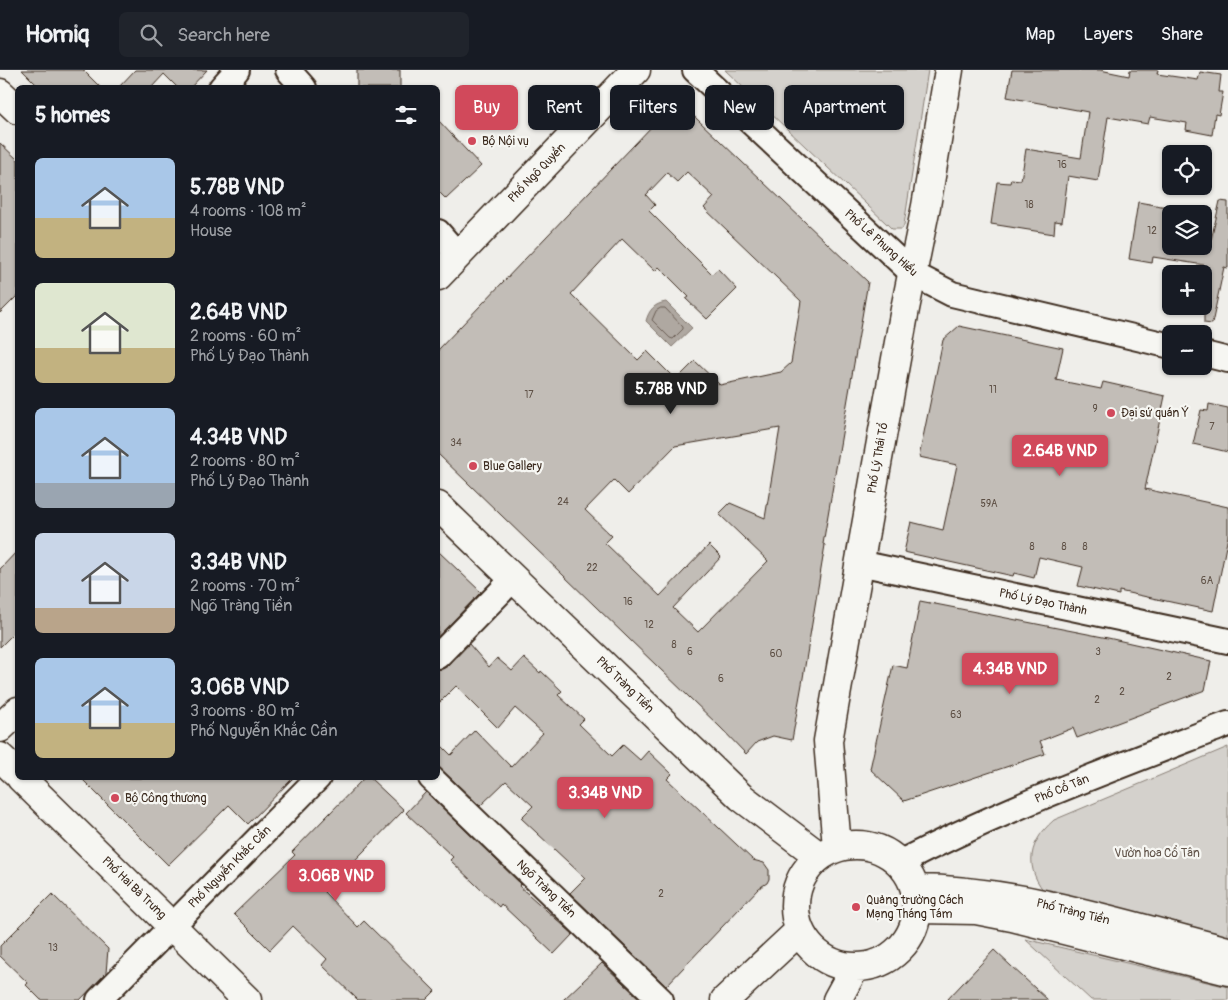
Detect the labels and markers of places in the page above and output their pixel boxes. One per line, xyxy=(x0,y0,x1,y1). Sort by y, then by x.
place label: Bộ Nội vụ xyxy=(482,134,529,149)
marker: Bộ Nội vụ xyxy=(466,135,478,147)
pin: 5.78B VND xyxy=(614,372,728,415)
place label: Đại sứ quán Ý xyxy=(1121,405,1189,421)
marker: Đại sứ quán Ý xyxy=(1105,407,1117,419)
pin: 2.64B VND xyxy=(1003,434,1117,477)
place label: Blue Gallery xyxy=(483,459,542,474)
marker: Blue Gallery xyxy=(467,460,479,472)
pin: 4.34B VND xyxy=(953,652,1067,695)
pin: 3.34B VND xyxy=(548,776,662,819)
place label: Bộ Công thương xyxy=(125,791,206,806)
marker: Bộ Công thương xyxy=(109,792,121,804)
pin: 3.06B VND xyxy=(279,860,393,902)
place label: Quảng trường Cách Mạng Tháng Tám xyxy=(866,893,964,922)
marker: Quảng trường Cách Mạng Tháng Tám xyxy=(850,901,862,913)

